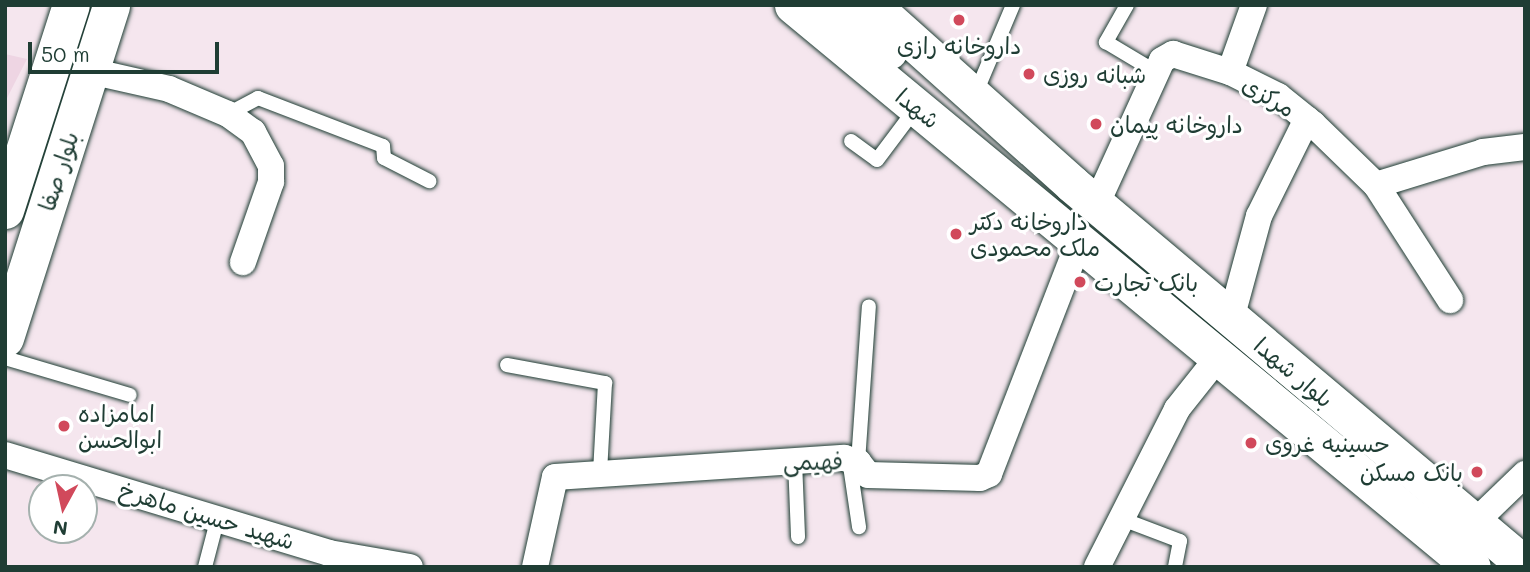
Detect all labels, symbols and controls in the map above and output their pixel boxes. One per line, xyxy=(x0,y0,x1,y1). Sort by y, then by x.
marker: داروخانه رازی xyxy=(951,12,967,28)
scale bar xyxy=(32,28,222,72)
place label: داروخانه رازی xyxy=(897,31,1021,59)
text: 50 m xyxy=(41,40,90,67)
place label: شبانه روزی xyxy=(1043,60,1146,88)
marker: شبانه روزی xyxy=(1021,66,1037,82)
street label: مرکزی xyxy=(1238,70,1300,122)
street label: شهدا xyxy=(891,82,945,134)
place label: داروخانه پیمان xyxy=(1110,110,1243,138)
marker: داروخانه پیمان xyxy=(1088,116,1104,132)
street label: بلوار صفا xyxy=(32,128,84,214)
place label: داروخانه دکتر ملک محمودی xyxy=(970,207,1100,261)
marker: داروخانه دکتر ملک محمودی xyxy=(948,226,964,242)
place label: بانک تجارت xyxy=(1094,268,1198,296)
marker: بانک تجارت xyxy=(1072,274,1088,290)
street label: بلوار شهدا xyxy=(1249,331,1339,413)
place label: امامزاده ابوالحسن xyxy=(78,399,162,453)
marker: امامزاده ابوالحسن xyxy=(56,418,72,434)
place label: حسینیه غروی xyxy=(1265,429,1390,457)
marker: حسینیه غروی xyxy=(1243,435,1259,451)
street label: فهیمی xyxy=(783,447,843,475)
place label: بانک مسکن xyxy=(1360,458,1463,486)
marker: بانک مسکن xyxy=(1469,464,1485,480)
north arrow xyxy=(28,474,98,544)
street label: شهید حسین ماهرخ xyxy=(116,475,298,555)
text: N xyxy=(51,515,69,542)

